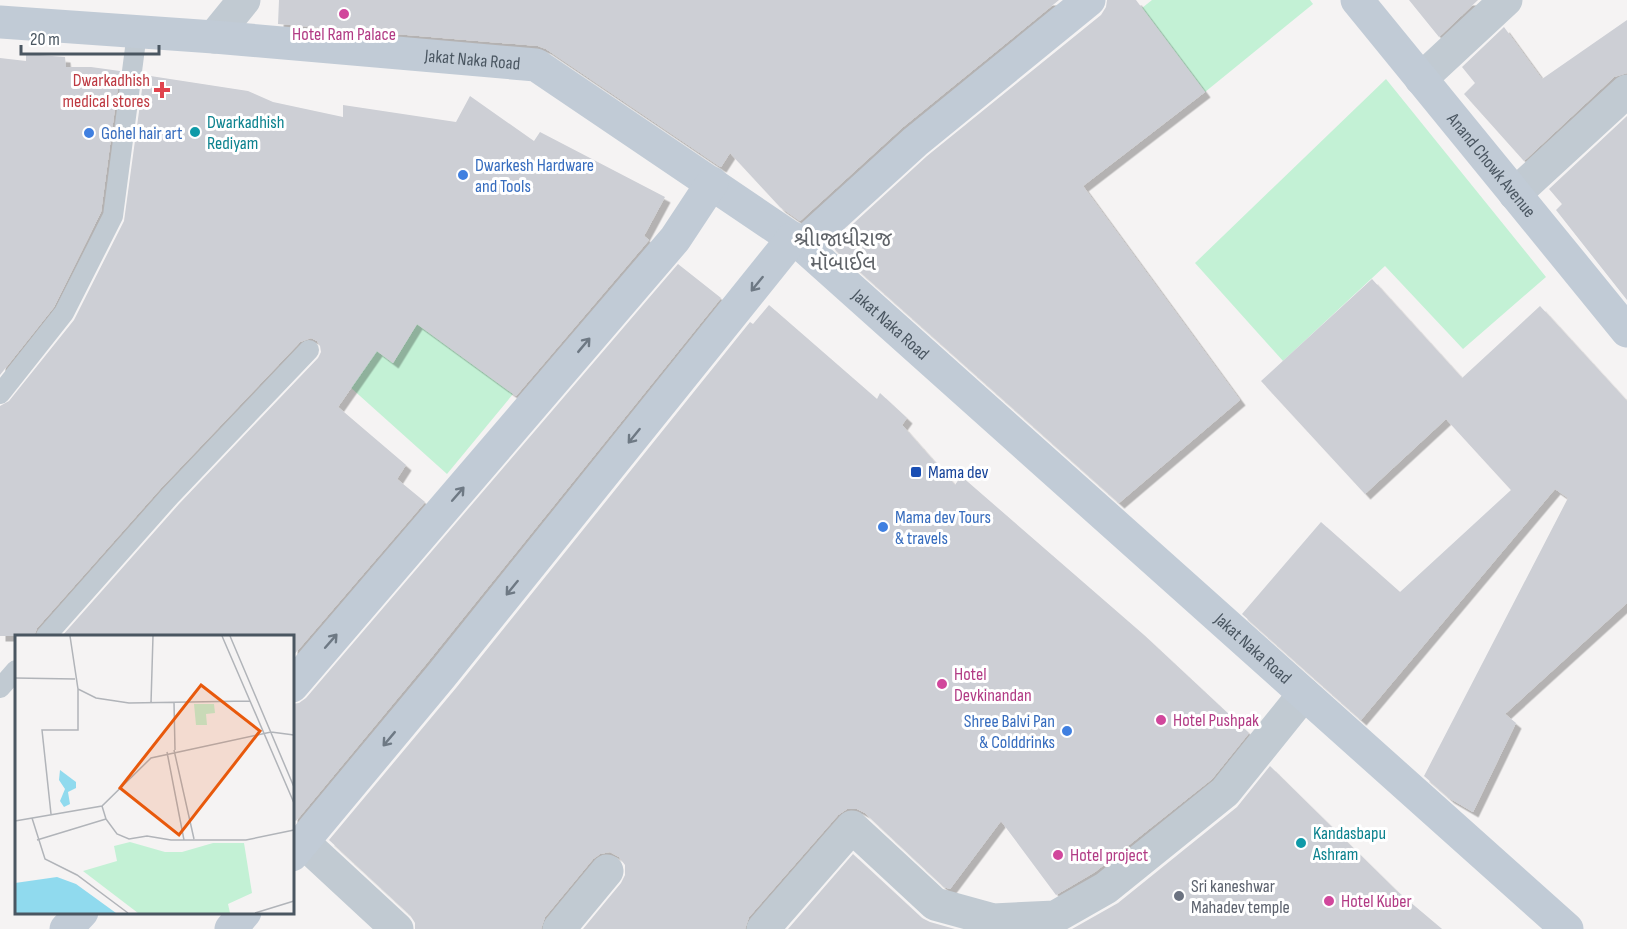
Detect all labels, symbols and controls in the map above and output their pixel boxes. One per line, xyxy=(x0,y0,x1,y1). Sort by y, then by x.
marker: Hotel Ram Palace xyxy=(337,7,351,21)
scale bar xyxy=(21,18,159,56)
place label: Hotel Ram Palace xyxy=(292,24,396,45)
text: 20 m xyxy=(30,29,60,50)
street label: Jakat Naka Road xyxy=(423,45,521,75)
place label: Dwarkadhish medical stores xyxy=(62,70,150,112)
marker: Dwarkadhish medical stores xyxy=(155,83,169,97)
street label: Anand Chowk Avenue xyxy=(1442,108,1540,222)
place label: Dwarkadhish Rediyam xyxy=(207,112,284,154)
place label: Gohel hair art xyxy=(101,123,183,144)
marker: Dwarkadhish Rediyam xyxy=(188,125,202,139)
marker: Gohel hair art xyxy=(82,126,96,140)
place label: Dwarkesh Hardware and Tools xyxy=(475,155,594,197)
marker: Dwarkesh Hardware and Tools xyxy=(456,168,470,182)
district label: શ્રીાજાધીરાજ મૉબાઈલ xyxy=(794,227,893,276)
one-way arrow xyxy=(750,276,763,292)
street label: Jakat Naka Road xyxy=(847,284,933,364)
one-way arrow xyxy=(577,338,591,353)
one-way arrow xyxy=(628,427,641,443)
place label: Mama dev xyxy=(928,462,989,483)
marker: Mama dev xyxy=(909,465,923,479)
one-way arrow xyxy=(451,487,465,502)
place label: Mama dev Tours & travels xyxy=(895,507,991,549)
marker: Mama dev Tours & travels xyxy=(876,520,890,534)
one-way arrow xyxy=(506,579,519,595)
street label: Jakat Naka Road xyxy=(1209,608,1295,688)
one-way arrow xyxy=(324,634,338,649)
inset map xyxy=(15,635,294,914)
place label: Hotel Devkinandan xyxy=(954,664,1032,706)
marker: Hotel Devkinandan xyxy=(935,677,949,691)
place label: Hotel Pushpak xyxy=(1173,710,1259,731)
place label: Shree Balvi Pan & Colddrinks xyxy=(964,711,1055,753)
marker: Hotel Pushpak xyxy=(1154,713,1168,727)
marker: Shree Balvi Pan & Colddrinks xyxy=(1060,724,1074,738)
one-way arrow xyxy=(382,731,396,746)
place label: Kandasbapu Ashram xyxy=(1312,823,1386,865)
marker: Kandasbapu Ashram xyxy=(1294,836,1308,850)
place label: Hotel project xyxy=(1070,845,1149,866)
marker: Hotel project xyxy=(1051,848,1065,862)
place label: Sri kaneshwar Mahadev temple xyxy=(1191,876,1290,918)
marker: Sri kaneshwar Mahadev temple xyxy=(1172,889,1186,903)
place label: Hotel Kuber xyxy=(1341,891,1412,912)
marker: Hotel Kuber xyxy=(1322,894,1336,908)

